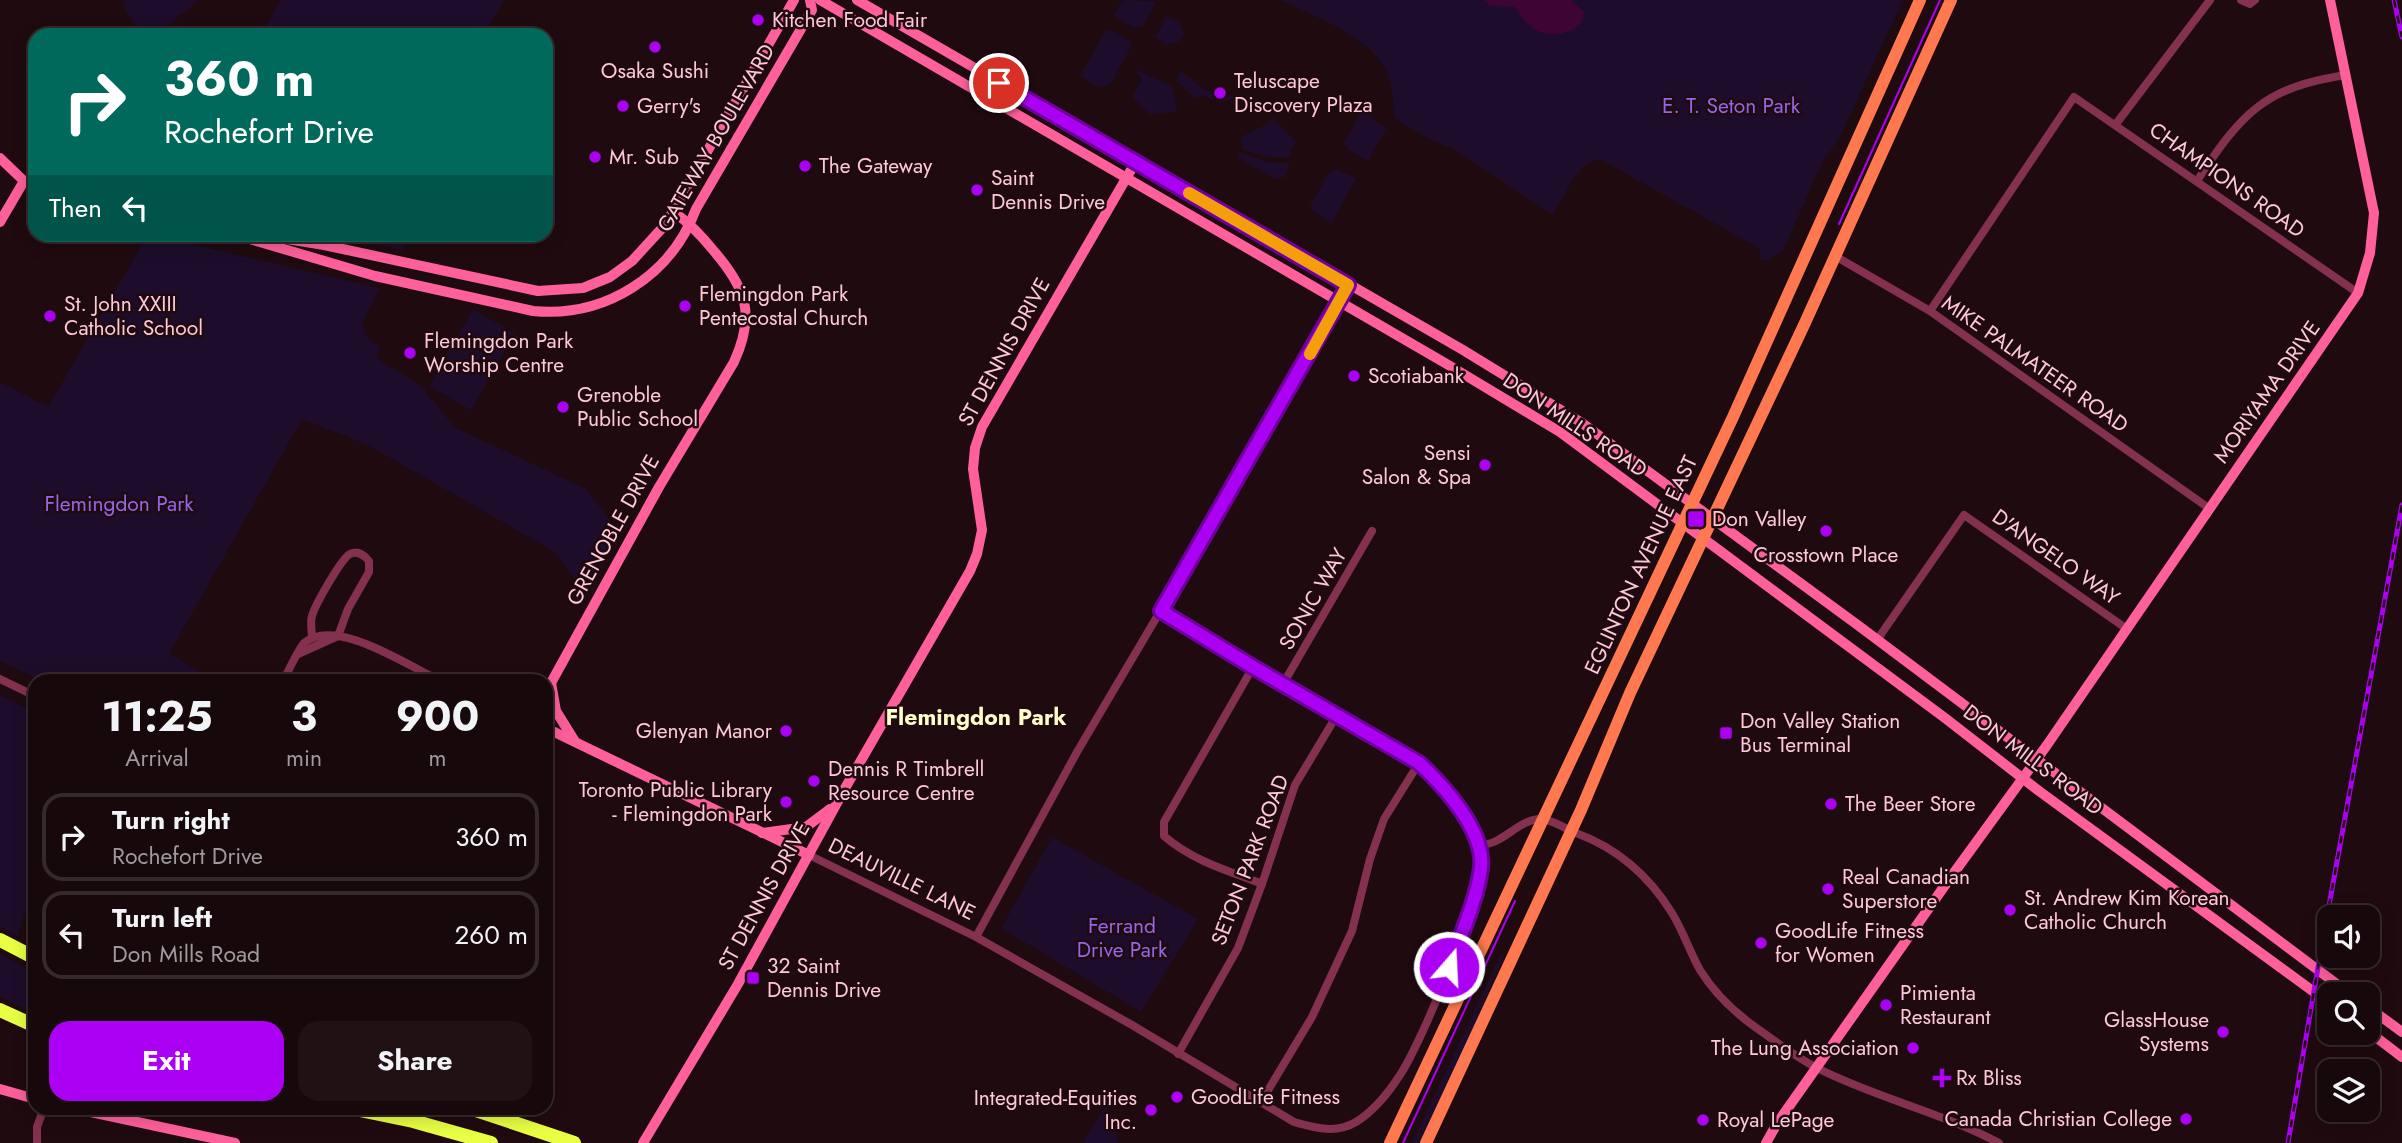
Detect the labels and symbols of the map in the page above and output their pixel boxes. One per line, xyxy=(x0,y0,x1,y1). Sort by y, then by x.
place label: Kitchen Food Fair xyxy=(772,5,928,35)
marker: Kitchen Food Fair xyxy=(750,12,766,28)
street label: GATEWAY BOULEVARD xyxy=(650,38,782,238)
marker: Osaka Sushi xyxy=(647,39,663,55)
pin xyxy=(969,53,1029,113)
place label: Osaka Sushi xyxy=(601,56,709,86)
place label: Teluscape Discovery Plaza xyxy=(1234,66,1373,120)
marker: Teluscape Discovery Plaza xyxy=(1212,85,1228,101)
place label: Gerry's xyxy=(637,91,701,121)
park label: E. T. Seton Park xyxy=(1662,91,1801,121)
marker: Gerry's xyxy=(615,98,631,114)
street label: CHAMPIONS ROAD xyxy=(2143,115,2311,245)
place label: Mr. Sub xyxy=(609,142,679,172)
marker: Mr. Sub xyxy=(587,149,603,165)
place label: The Gateway xyxy=(819,151,933,181)
marker: The Gateway xyxy=(797,158,813,174)
place label: Saint Dennis Drive xyxy=(991,163,1105,217)
marker: Saint Dennis Drive xyxy=(969,182,985,198)
street label: ST DENNIS DRIVE xyxy=(951,272,1057,432)
place label: Flemingdon Park Pentecostal Church xyxy=(699,279,868,333)
street label: MIKE PALMATEER ROAD xyxy=(1936,288,2134,440)
place label: St. John XXIII Catholic School xyxy=(64,289,203,343)
marker: Flemingdon Park Pentecostal Church xyxy=(677,298,693,314)
marker: St. John XXIII Catholic School xyxy=(42,308,58,324)
street label: MORIYAMA DRIVE xyxy=(2207,315,2327,469)
place label: Flemingdon Park Worship Centre xyxy=(424,326,574,380)
marker: Flemingdon Park Worship Centre xyxy=(402,345,418,361)
place label: Scotiabank xyxy=(1368,361,1465,391)
street label: DON MILLS ROAD xyxy=(1497,366,1653,484)
marker: Scotiabank xyxy=(1346,368,1362,384)
place label: Grenoble Public School xyxy=(577,380,698,434)
marker: Grenoble Public School xyxy=(555,399,571,415)
place label: Sensi Salon & Spa xyxy=(1362,438,1471,492)
street label: GRENOBLE DRIVE xyxy=(559,449,667,611)
street label: EGLINTON AVENUE EAST xyxy=(1577,451,1705,679)
marker: Sensi Salon & Spa xyxy=(1477,457,1493,473)
park label: Flemingdon Park xyxy=(44,489,194,519)
street label: D'ANGELO WAY xyxy=(1986,502,2126,612)
place label: Don Valley xyxy=(1712,504,1807,534)
marker: Don Valley xyxy=(1686,509,1706,529)
marker: Crosstown Place xyxy=(1818,523,1834,539)
place label: Crosstown Place xyxy=(1754,540,1899,570)
street label: SONIC WAY xyxy=(1272,542,1354,655)
street label: DON MILLS ROAD xyxy=(1957,697,2109,823)
district label: Flemingdon Park xyxy=(885,700,1067,734)
place label: Don Valley Station Bus Terminal xyxy=(1740,706,1900,760)
place label: Glenyan Manor xyxy=(636,716,773,746)
marker: Glenyan Manor xyxy=(778,723,794,739)
marker: Don Valley Station Bus Terminal xyxy=(1718,725,1734,741)
place label: Dennis R Timbrell Resource Centre xyxy=(828,754,984,808)
street label: SETON PARK ROAD xyxy=(1204,770,1296,950)
marker: Dennis R Timbrell Resource Centre xyxy=(806,773,822,789)
place label: Toronto Public Library - Flemingdon Park xyxy=(579,775,773,829)
place label: The Beer Store xyxy=(1845,789,1976,819)
marker: Toronto Public Library - Flemingdon Park xyxy=(778,794,794,810)
marker: The Beer Store xyxy=(1823,796,1839,812)
street label: ST DENNIS DRIVE xyxy=(711,816,817,976)
street label: DEAUVILLE LANE xyxy=(823,830,981,928)
place label: Real Canadian Superstore xyxy=(1842,862,1970,916)
marker: Real Canadian Superstore xyxy=(1820,881,1836,897)
place label: St. Andrew Kim Korean Catholic Church xyxy=(2024,883,2230,937)
marker: St. Andrew Kim Korean Catholic Church xyxy=(2002,902,2018,918)
park label: Ferrand Drive Park xyxy=(1077,911,1168,965)
place label: GoodLife Fitness for Women xyxy=(1775,916,1924,970)
position arrow xyxy=(1412,930,1486,1004)
marker: GoodLife Fitness for Women xyxy=(1753,935,1769,951)
place label: 32 Saint Dennis Drive xyxy=(767,951,881,1005)
marker: 32 Saint Dennis Drive xyxy=(745,970,761,986)
place label: Pimienta Restaurant xyxy=(1900,978,1991,1032)
marker: Pimienta Restaurant xyxy=(1878,997,1894,1013)
place label: GlassHouse Systems xyxy=(2104,1005,2209,1059)
marker: GlassHouse Systems xyxy=(2215,1024,2231,1040)
place label: The Lung Association xyxy=(1711,1033,1899,1063)
marker: The Lung Association xyxy=(1905,1040,1921,1056)
place label: Rx Bliss xyxy=(1956,1063,2022,1093)
marker: Rx Bliss xyxy=(1934,1070,1950,1086)
place label: GoodLife Fitness xyxy=(1191,1082,1340,1112)
place label: Integrated-Equities Inc. xyxy=(974,1083,1137,1137)
marker: GoodLife Fitness xyxy=(1169,1089,1185,1105)
marker: Integrated-Equities Inc. xyxy=(1143,1102,1159,1118)
place label: Canada Christian College xyxy=(1944,1104,2172,1134)
place label: Royal LePage xyxy=(1717,1105,1835,1135)
marker: Canada Christian College xyxy=(2178,1111,2194,1127)
marker: Royal LePage xyxy=(1695,1112,1711,1128)

